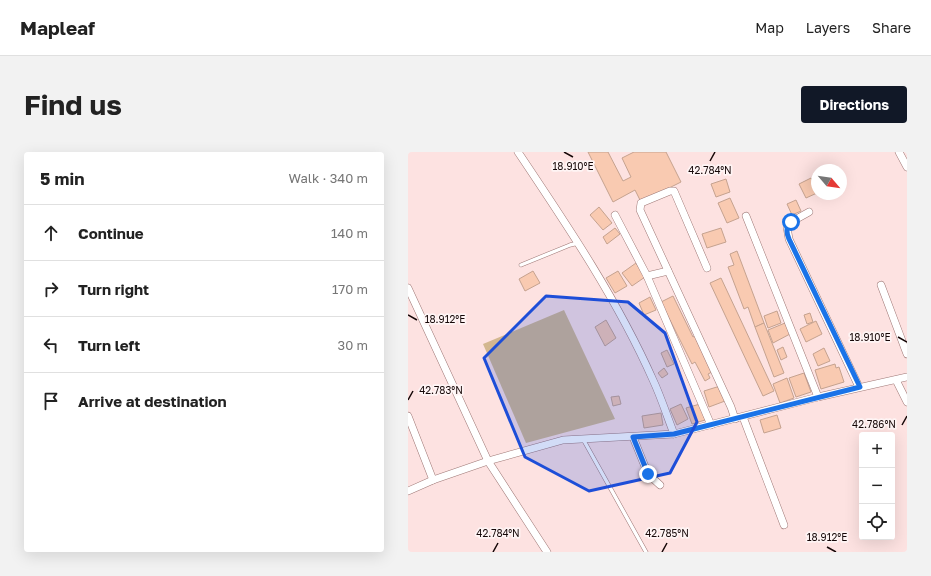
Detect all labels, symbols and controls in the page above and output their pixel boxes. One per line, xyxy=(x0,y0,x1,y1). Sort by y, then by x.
text: Mapleaf xyxy=(20,16,95,39)
text: Map xyxy=(755,19,784,36)
text: Layers xyxy=(806,19,850,36)
text: Share xyxy=(872,19,911,36)
button: Directions xyxy=(801,86,907,123)
text: Find us xyxy=(24,88,122,121)
text: 18.910°E xyxy=(552,160,594,172)
text: 42.784°N xyxy=(688,164,732,176)
north arrow xyxy=(811,164,847,200)
text: 5 min xyxy=(40,168,84,189)
text: Walk · 340 m xyxy=(288,170,368,186)
route start xyxy=(782,213,800,231)
icon: ahead xyxy=(40,222,62,244)
text: Continue xyxy=(78,224,144,242)
text: 140 m xyxy=(331,225,368,241)
icon: right xyxy=(40,278,62,300)
text: Turn right xyxy=(78,280,149,298)
text: 170 m xyxy=(332,281,368,297)
text: 18.912°E xyxy=(425,313,465,325)
text: 18.910°E xyxy=(849,331,891,343)
icon: left xyxy=(40,334,62,356)
text: Turn left xyxy=(78,336,140,354)
text: 30 m xyxy=(338,337,368,353)
text: 42.783°N xyxy=(419,384,463,396)
icon: arrive xyxy=(40,390,62,412)
text: Arrive at destination xyxy=(78,392,227,410)
text: 42.786°N xyxy=(852,418,896,430)
map controls xyxy=(859,432,895,540)
button: + xyxy=(859,432,895,468)
route end xyxy=(639,465,657,483)
button: − xyxy=(859,468,895,504)
button: locate xyxy=(859,504,895,540)
text: 42.784°N xyxy=(476,527,520,539)
text: 42.785°N xyxy=(645,527,689,539)
text: 18.912°E xyxy=(807,531,847,543)

